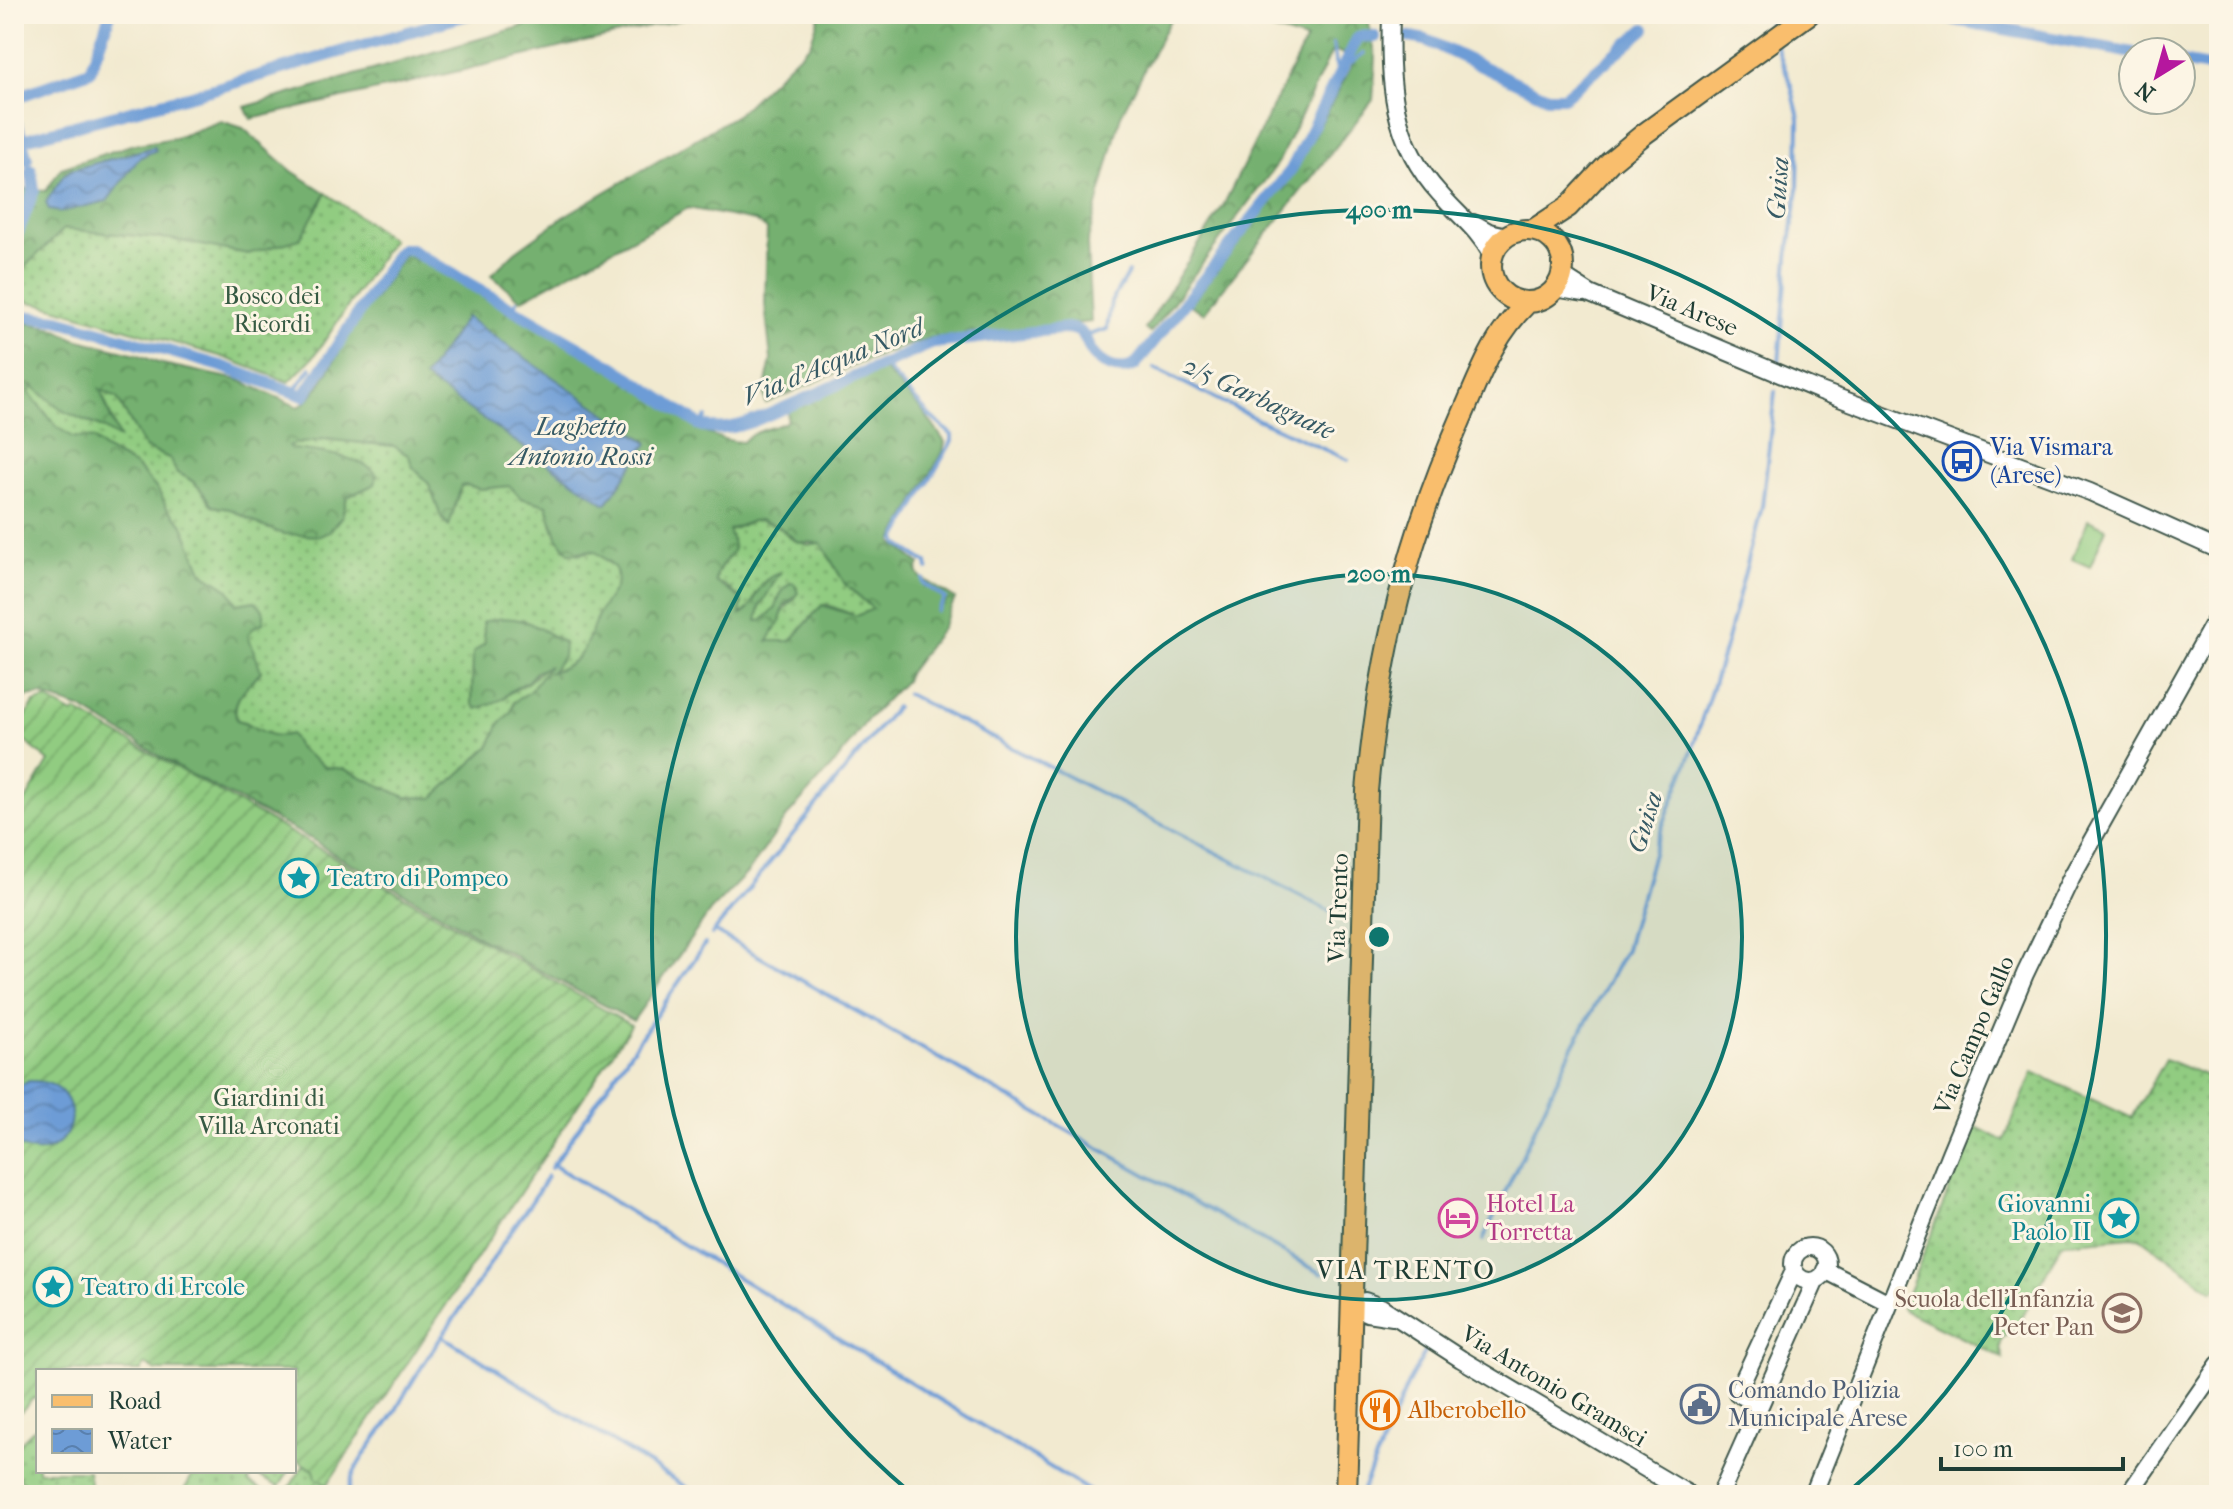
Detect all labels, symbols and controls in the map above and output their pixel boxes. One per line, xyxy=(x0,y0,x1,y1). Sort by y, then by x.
north arrow xyxy=(2117,36,2197,116)
text: N xyxy=(2131,76,2160,107)
water label: Guisa xyxy=(1760,156,1796,220)
text: 400 m xyxy=(1345,196,1413,225)
street label: Via Arese xyxy=(1641,278,1742,342)
park label: Bosco dei Ricordi xyxy=(224,282,320,338)
water label: Via d'Acqua Nord xyxy=(738,310,931,412)
water label: 2/5 Garbagnate xyxy=(1179,350,1341,447)
water label: Laghetto Antonio Rossi xyxy=(507,411,654,472)
place label: Via Vismara (Arese) xyxy=(1989,433,2114,489)
bus stop icon: Via Vismara (Arese) xyxy=(1941,440,1983,482)
text: 200 m xyxy=(1347,560,1412,588)
water label: Guisa xyxy=(1621,787,1669,857)
street label: Via Trento xyxy=(1322,853,1354,964)
place icon: Teatro di Pompeo xyxy=(278,857,320,899)
place label: Teatro di Pompeo xyxy=(327,864,508,892)
centre of rings xyxy=(1365,923,1393,951)
street label: Via Campo Gallo xyxy=(1928,951,2020,1120)
park label: Giardini di Villa Arconati xyxy=(197,1084,340,1140)
place label: Hotel La Torretta xyxy=(1486,1190,1575,1246)
place label: Giovanni Paolo II xyxy=(1998,1190,2091,1246)
hotel icon: Hotel La Torretta xyxy=(1437,1197,1479,1239)
place icon: Giovanni Paolo II xyxy=(2098,1197,2140,1239)
district label: VIA TRENTO xyxy=(1315,1255,1496,1286)
place icon: Teatro di Ercole xyxy=(32,1266,74,1308)
place label: Teatro di Ercole xyxy=(81,1273,245,1301)
place label: Scuola dell'Infanzia Peter Pan xyxy=(1894,1285,2095,1341)
school or university icon: Scuola dell'Infanzia Peter Pan xyxy=(2101,1292,2143,1334)
street label: Via Antonio Gramsci xyxy=(1455,1319,1652,1453)
legend xyxy=(36,1369,296,1473)
place label: Comando Polizia Municipale Arese xyxy=(1728,1376,1908,1432)
public building icon: Comando Polizia Municipale Arese xyxy=(1679,1383,1721,1425)
text: Road xyxy=(108,1387,162,1415)
restaurant icon: Alberobello xyxy=(1359,1389,1401,1431)
place label: Alberobello xyxy=(1407,1396,1526,1424)
scale bar xyxy=(1941,1421,2123,1471)
text: Water xyxy=(107,1427,172,1455)
text: 100 m xyxy=(1953,1435,2013,1463)

